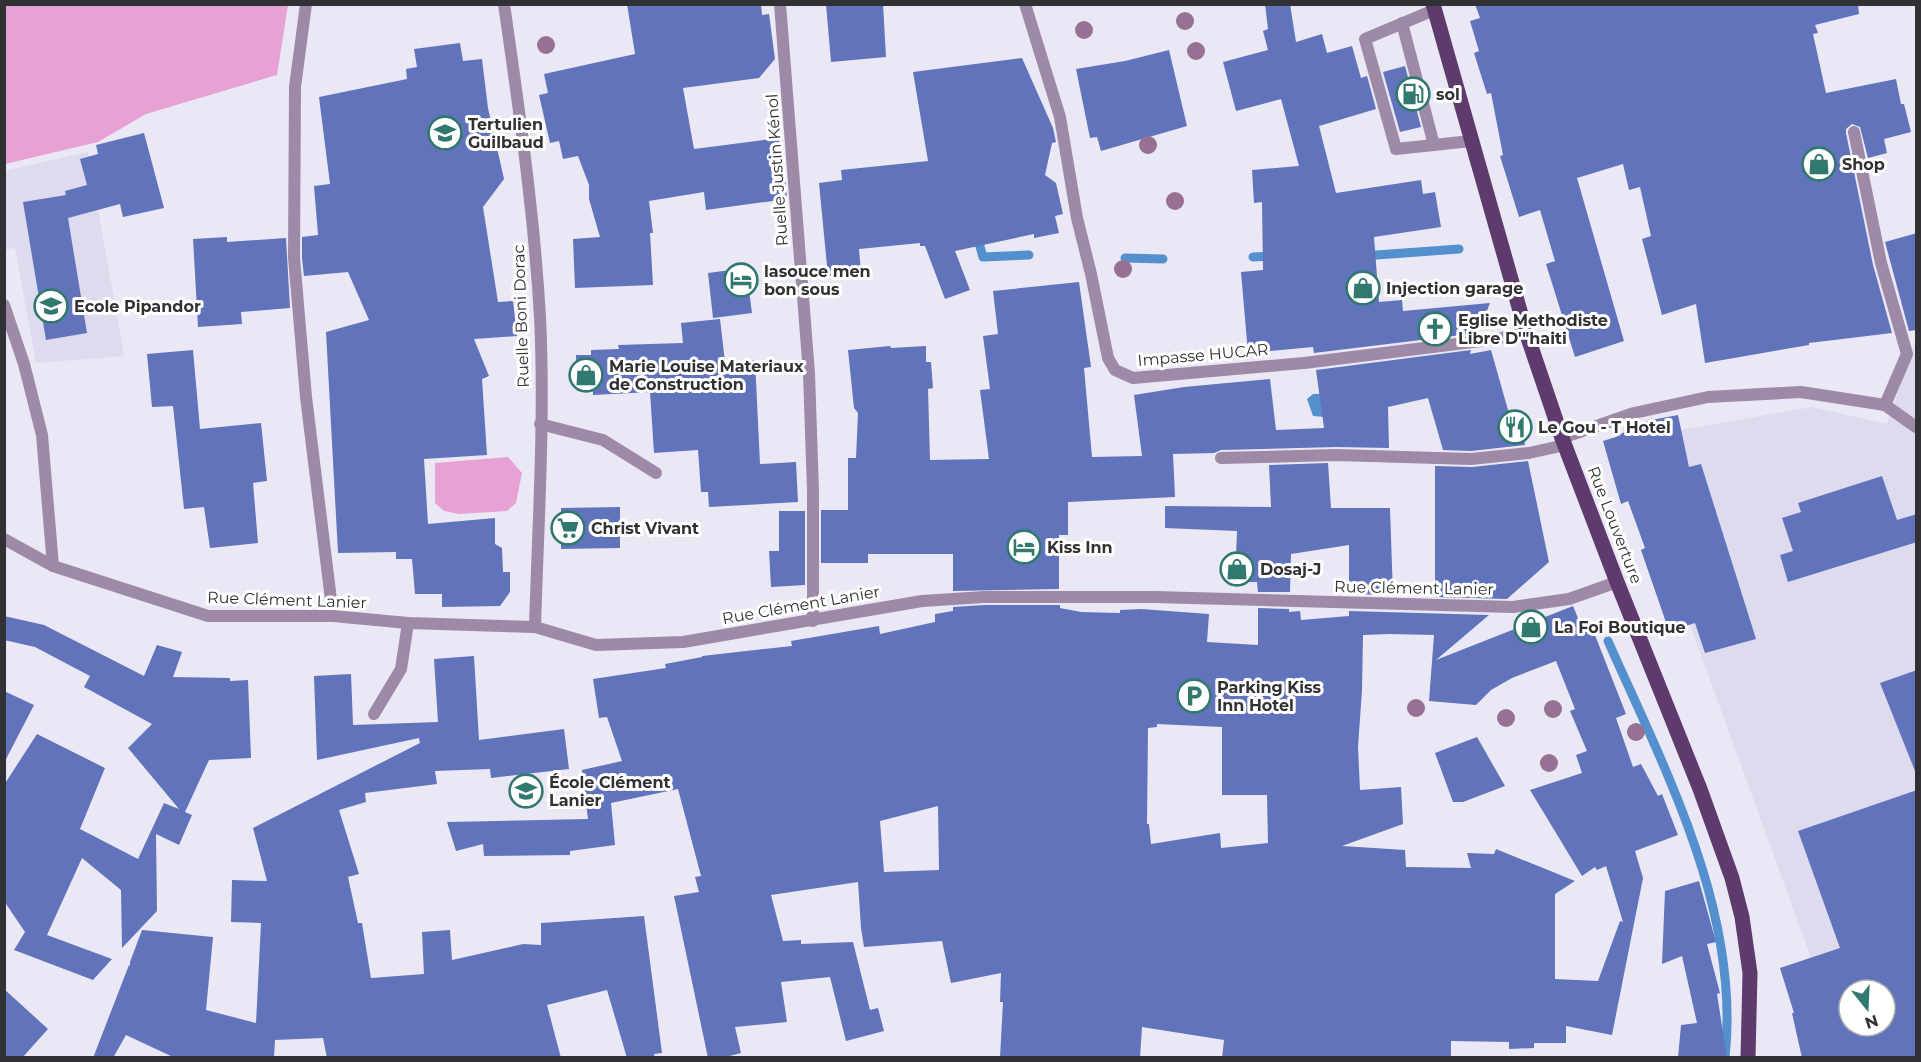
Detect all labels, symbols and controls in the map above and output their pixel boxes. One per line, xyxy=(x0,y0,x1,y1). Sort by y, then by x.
fuel station icon: sol xyxy=(1395,76,1431,112)
place label: sol xyxy=(1436,85,1460,104)
street label: Ruelle Justin Kénol xyxy=(762,93,792,247)
school or university icon: Tertulien Guilbaud xyxy=(427,115,463,151)
place label: Tertulien Guilbaud xyxy=(468,115,544,152)
shop icon: Shop xyxy=(1801,146,1837,182)
place label: Shop xyxy=(1842,155,1885,174)
street label: Ruelle Boni Dorac xyxy=(509,244,533,388)
hotel icon: lasouce men bon sous xyxy=(723,262,759,298)
place label: lasouce men bon sous xyxy=(764,262,871,299)
shop icon: Injection garage xyxy=(1345,270,1381,306)
place label: Injection garage xyxy=(1386,279,1523,298)
school or university icon: Ecole Pipandor xyxy=(33,288,69,324)
place label: Ecole Pipandor xyxy=(74,297,201,316)
church icon: Eglise Methodiste Libre D'"haiti xyxy=(1417,311,1453,347)
place label: Eglise Methodiste Libre D'"haiti xyxy=(1458,311,1608,348)
street label: Impasse HUCAR xyxy=(1137,340,1269,370)
shop icon: Marie Louise Materiaux de Construction xyxy=(568,357,604,393)
place label: Marie Louise Materiaux de Construction xyxy=(609,357,804,394)
restaurant icon: Le Gou - T Hotel xyxy=(1497,409,1533,445)
place label: Le Gou - T Hotel xyxy=(1538,418,1671,437)
street label: Rue Louverture xyxy=(1584,464,1646,586)
supermarket icon: Christ Vivant xyxy=(550,510,586,546)
place label: Christ Vivant xyxy=(591,519,699,538)
hotel icon: Kiss Inn xyxy=(1006,529,1042,565)
place label: Kiss Inn xyxy=(1047,538,1113,557)
shop icon: Dosaj-J xyxy=(1219,551,1255,587)
place label: Dosaj-J xyxy=(1260,560,1322,579)
street label: Rue Clément Lanier xyxy=(1334,577,1494,599)
street label: Rue Clément Lanier xyxy=(721,582,881,628)
street label: Rue Clément Lanier xyxy=(207,588,367,612)
shop icon: La Foi Boutique xyxy=(1513,609,1549,645)
place label: La Foi Boutique xyxy=(1554,618,1686,637)
parking icon: Parking Kiss Inn Hotel xyxy=(1176,678,1212,714)
place label: Parking Kiss Inn Hotel xyxy=(1217,678,1321,715)
school or university icon: École Clément Lanier xyxy=(508,773,544,809)
place label: École Clément Lanier xyxy=(549,773,670,810)
north arrow xyxy=(1837,978,1897,1038)
text: N xyxy=(1862,1011,1881,1033)

